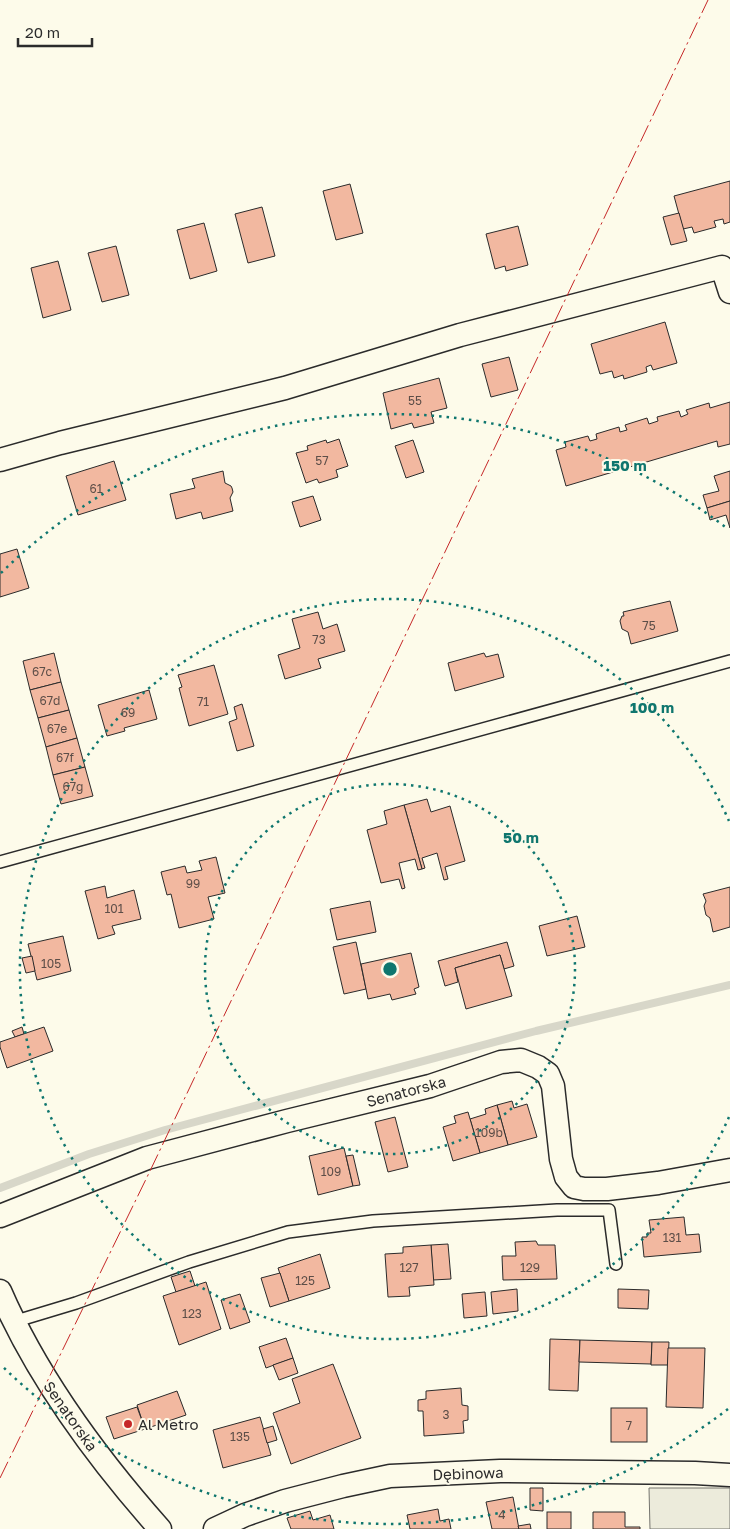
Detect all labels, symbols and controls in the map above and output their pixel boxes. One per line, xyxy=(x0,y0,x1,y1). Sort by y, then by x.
scale bar xyxy=(18,15,91,47)
text: 20 m xyxy=(25,23,60,41)
house number: 55 xyxy=(408,393,422,408)
house number: 57 xyxy=(315,453,329,468)
text: 150 m xyxy=(603,456,647,474)
house number: 61 xyxy=(89,481,103,496)
house number: 75 xyxy=(642,618,656,633)
house number: 73 xyxy=(312,632,326,647)
house number: 67c xyxy=(32,664,53,679)
house number: 67d xyxy=(39,693,61,708)
house number: 71 xyxy=(197,694,209,709)
text: 100 m xyxy=(630,698,674,716)
house number: 69 xyxy=(121,705,135,720)
house number: 67e xyxy=(47,721,67,736)
house number: 67f xyxy=(56,750,75,765)
house number: 67g xyxy=(62,779,84,794)
text: 50 m xyxy=(503,828,539,846)
house number: 99 xyxy=(186,876,200,891)
house number: 101 xyxy=(104,901,124,916)
house number: 105 xyxy=(41,956,61,971)
centre of rings xyxy=(381,960,399,978)
street label: Senatorska xyxy=(364,1072,448,1110)
house number: 109b xyxy=(475,1125,503,1140)
house number: 109 xyxy=(321,1164,341,1179)
house number: 131 xyxy=(663,1230,682,1245)
house number: 127 xyxy=(399,1260,419,1275)
house number: 129 xyxy=(520,1260,540,1275)
house number: 125 xyxy=(295,1273,315,1288)
house number: 123 xyxy=(182,1306,202,1321)
street label: Senatorska xyxy=(40,1377,102,1455)
house number: 3 xyxy=(442,1407,450,1422)
place label: Al Metro xyxy=(138,1415,199,1433)
marker: Al Metro xyxy=(122,1418,134,1430)
house number: 7 xyxy=(626,1418,632,1433)
house number: 135 xyxy=(230,1429,250,1444)
street label: Dębinowa xyxy=(432,1463,504,1483)
house number: 4 xyxy=(498,1507,506,1522)

